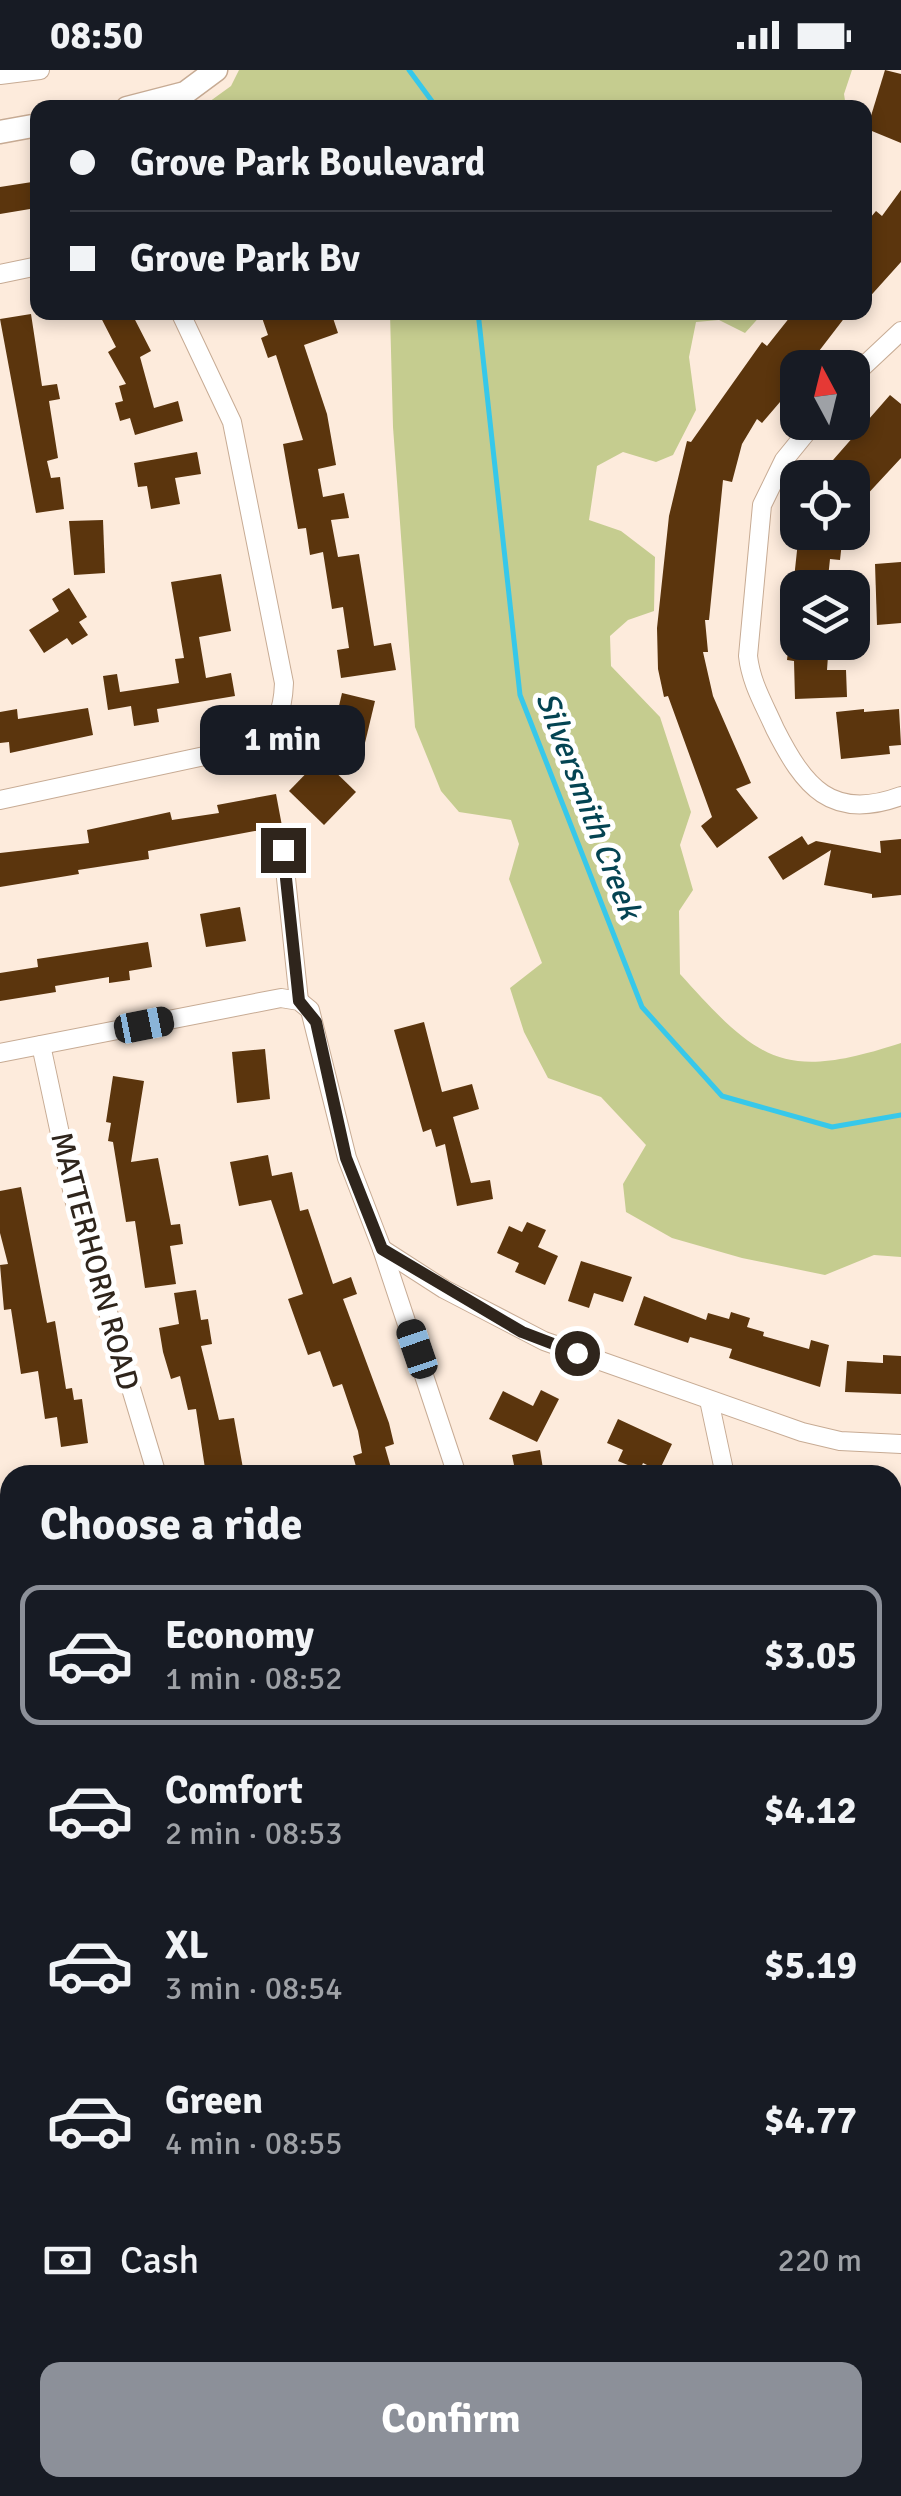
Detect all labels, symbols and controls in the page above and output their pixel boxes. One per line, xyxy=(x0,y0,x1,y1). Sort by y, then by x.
text: 08:50 xyxy=(50,12,143,59)
text: Grove Park Boulevard xyxy=(130,139,485,186)
text: Grove Park Bv xyxy=(130,235,360,282)
north arrow xyxy=(780,350,870,440)
map controls xyxy=(780,350,870,660)
button: locate xyxy=(780,460,870,550)
button: layers xyxy=(780,570,870,660)
water label: Silversmith Creek xyxy=(527,686,651,927)
callout: 1 min xyxy=(200,705,366,775)
text: 1 min xyxy=(244,720,321,759)
route end xyxy=(261,828,306,873)
car xyxy=(112,1005,176,1045)
street label: MATTERHORN ROAD xyxy=(42,1128,147,1394)
car xyxy=(393,1316,441,1382)
route start xyxy=(555,1331,600,1376)
text: Choose a ride xyxy=(40,1497,303,1552)
icon: car xyxy=(45,1610,135,1700)
text: Economy xyxy=(165,1612,314,1659)
text: $3.05 xyxy=(764,1632,857,1679)
text: 1 min · 08:52 xyxy=(165,1659,343,1698)
icon: car xyxy=(45,1765,135,1855)
text: Comfort xyxy=(165,1767,303,1814)
text: $4.12 xyxy=(764,1787,857,1834)
text: 2 min · 08:53 xyxy=(165,1814,343,1853)
icon: car xyxy=(45,1920,135,2010)
text: XL xyxy=(165,1922,208,1969)
text: $5.19 xyxy=(764,1942,857,1989)
text: 3 min · 08:54 xyxy=(165,1969,343,2008)
icon: car xyxy=(45,2075,135,2165)
text: Green xyxy=(165,2077,263,2124)
text: $4.77 xyxy=(764,2097,857,2144)
text: 4 min · 08:55 xyxy=(165,2124,343,2163)
icon: cash xyxy=(40,2233,95,2288)
text: Cash xyxy=(120,2237,199,2284)
text: 220 m xyxy=(778,2241,862,2280)
button: Confirm xyxy=(40,2362,862,2477)

